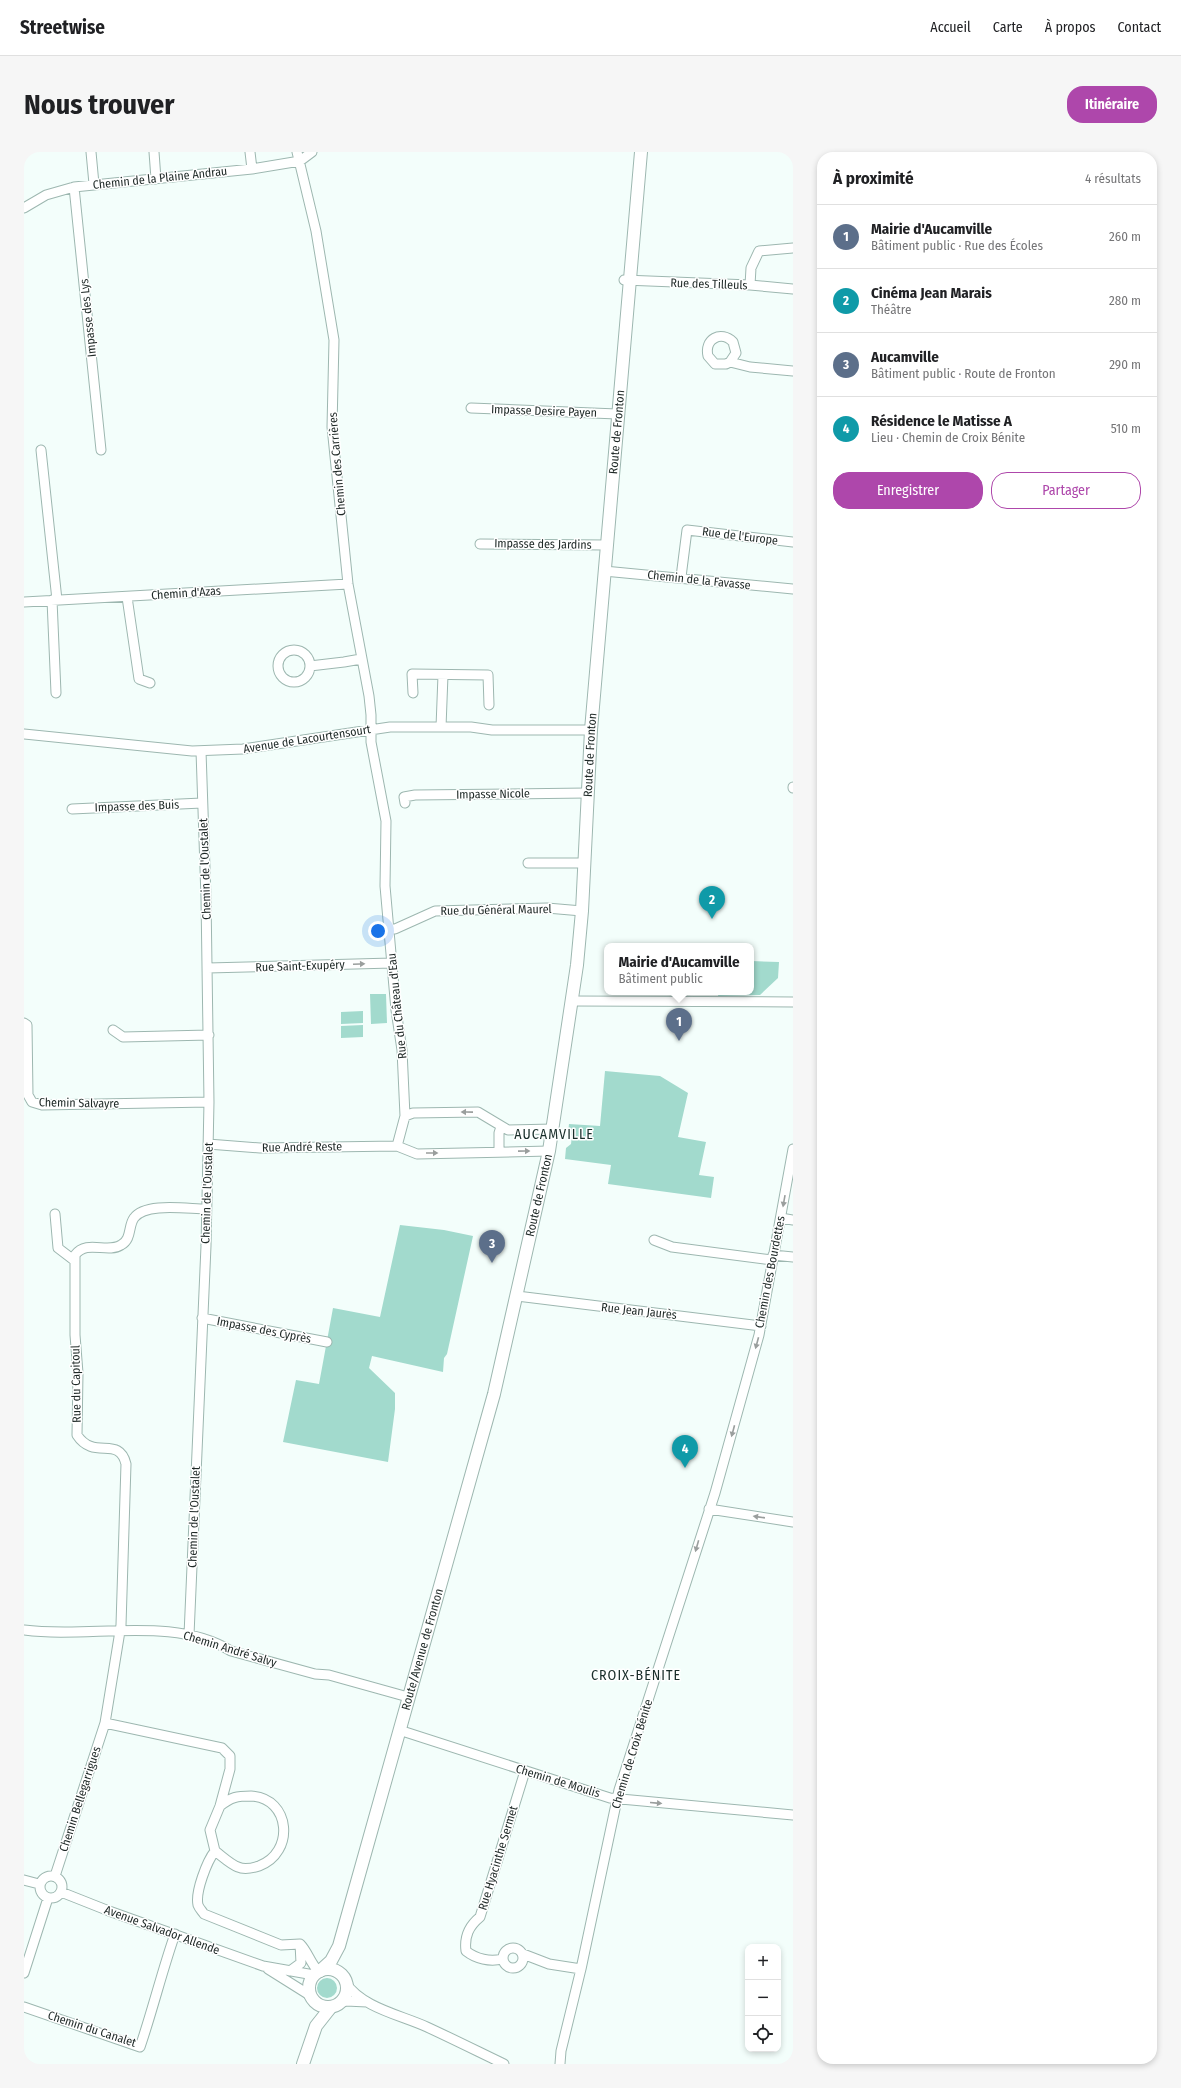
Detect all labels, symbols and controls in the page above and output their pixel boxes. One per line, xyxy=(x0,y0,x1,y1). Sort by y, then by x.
text: Streetwise xyxy=(20,16,105,39)
text: Accueil xyxy=(930,19,971,36)
text: Carte xyxy=(993,19,1023,36)
text: À propos xyxy=(1045,19,1096,36)
text: Contact xyxy=(1118,19,1161,36)
button: Itinéraire xyxy=(1067,86,1157,123)
text: Nous trouver xyxy=(24,88,175,121)
street label: Chemin de la Plaine Andrau xyxy=(92,164,228,192)
text: À proximité xyxy=(833,168,914,189)
text: 4 résultats xyxy=(1085,171,1141,186)
text: Mairie d'Aucamville xyxy=(871,220,992,238)
text: 1 xyxy=(843,229,849,244)
text: 260 m xyxy=(1109,229,1141,244)
text: Bâtiment public · Rue des Écoles xyxy=(871,238,1043,253)
street label: Rue des Tilleuls xyxy=(670,276,748,292)
street label: Impasse des Lys xyxy=(77,278,99,358)
text: Cinéma Jean Marais xyxy=(871,284,992,302)
text: 2 xyxy=(843,293,849,308)
text: 280 m xyxy=(1109,293,1141,308)
text: Théâtre xyxy=(871,302,911,317)
text: Aucamville xyxy=(871,348,939,366)
text: 3 xyxy=(843,357,849,372)
text: 290 m xyxy=(1109,357,1141,372)
text: Bâtiment public · Route de Fronton xyxy=(871,366,1056,381)
street label: Route de Fronton xyxy=(606,389,627,475)
street label: Impasse Desire Payen xyxy=(491,402,597,420)
street label: Chemin des Carrières xyxy=(325,412,349,516)
text: Résidence le Matisse A xyxy=(871,412,1012,430)
text: 4 xyxy=(843,421,849,436)
text: 510 m xyxy=(1111,421,1141,436)
text: Lieu · Chemin de Croix Bénite xyxy=(871,430,1025,445)
button: Enregistrer xyxy=(833,472,983,509)
button: Partager xyxy=(991,472,1141,509)
street label: Rue de l'Europe xyxy=(701,524,779,548)
street label: Impasse des Jardins xyxy=(494,536,592,552)
street label: Chemin de la Favasse xyxy=(647,568,751,592)
street label: Chemin d'Azas xyxy=(151,584,221,602)
street label: Route de Fronton xyxy=(581,712,599,797)
street label: Avenue de Lacourtensourt xyxy=(242,722,372,756)
street label: Impasse Nicole xyxy=(456,786,530,802)
street label: Impasse des Buis xyxy=(94,798,180,814)
street label: Chemin de l'Oustalet xyxy=(196,818,214,920)
pin: 2 xyxy=(699,886,725,919)
street label: Rue du Général Maurel xyxy=(440,902,552,918)
your location xyxy=(368,921,388,941)
popup xyxy=(604,943,754,995)
street label: Rue du Château d'Eau xyxy=(384,952,410,1060)
text: Mairie d'Aucamville xyxy=(618,953,740,971)
street label: Rue Saint-Exupéry xyxy=(255,957,346,975)
one-way arrow xyxy=(353,961,366,967)
text: Bâtiment public xyxy=(618,971,703,986)
pin: 1 xyxy=(666,1008,692,1041)
street label: Chemin Salvayre xyxy=(39,1095,119,1111)
one-way arrow xyxy=(460,1109,473,1115)
district label: AUCAMVILLE xyxy=(514,1126,594,1143)
street label: Rue André Reste xyxy=(262,1139,342,1155)
street label: Chemin de l'Oustalet xyxy=(198,1142,216,1244)
one-way arrow xyxy=(518,1148,531,1154)
one-way arrow xyxy=(426,1150,438,1157)
street label: Route de Fronton xyxy=(523,1153,555,1238)
one-way arrow xyxy=(780,1195,786,1207)
street label: Chemin des Bourdettes xyxy=(752,1215,788,1329)
pin: 3 xyxy=(479,1230,505,1263)
street label: Rue Jean Jaurès xyxy=(600,1300,678,1322)
street label: Impasse des Cyprès xyxy=(216,1314,312,1346)
one-way arrow xyxy=(753,1337,759,1349)
street label: Rue du Capitoul xyxy=(68,1345,84,1423)
one-way arrow xyxy=(730,1425,736,1437)
pin: 4 xyxy=(672,1435,698,1468)
street label: Chemin de l'Oustalet xyxy=(185,1466,203,1568)
one-way arrow xyxy=(752,1514,765,1520)
one-way arrow xyxy=(694,1540,700,1552)
street label: Route/Avenue de Fronton xyxy=(399,1587,446,1712)
street label: Chemin André Salvy xyxy=(182,1628,279,1670)
district label: CROIX-BÉNITE xyxy=(591,1666,681,1684)
street label: Chemin de Croix Bénite xyxy=(609,1698,655,1810)
street label: Chemin Bellegarrigues xyxy=(56,1745,104,1853)
street label: Chemin de Moulis xyxy=(514,1762,602,1800)
one-way arrow xyxy=(650,1799,662,1806)
street label: Rue Hyacinthe Sermet xyxy=(475,1804,521,1912)
street label: Avenue Salvador Allende xyxy=(102,1903,222,1957)
map controls xyxy=(745,1944,781,2052)
button: + xyxy=(745,1944,781,1980)
button: − xyxy=(745,1980,781,2016)
street label: Chemin du Canalet xyxy=(46,2008,138,2050)
button: locate xyxy=(745,2016,781,2052)

